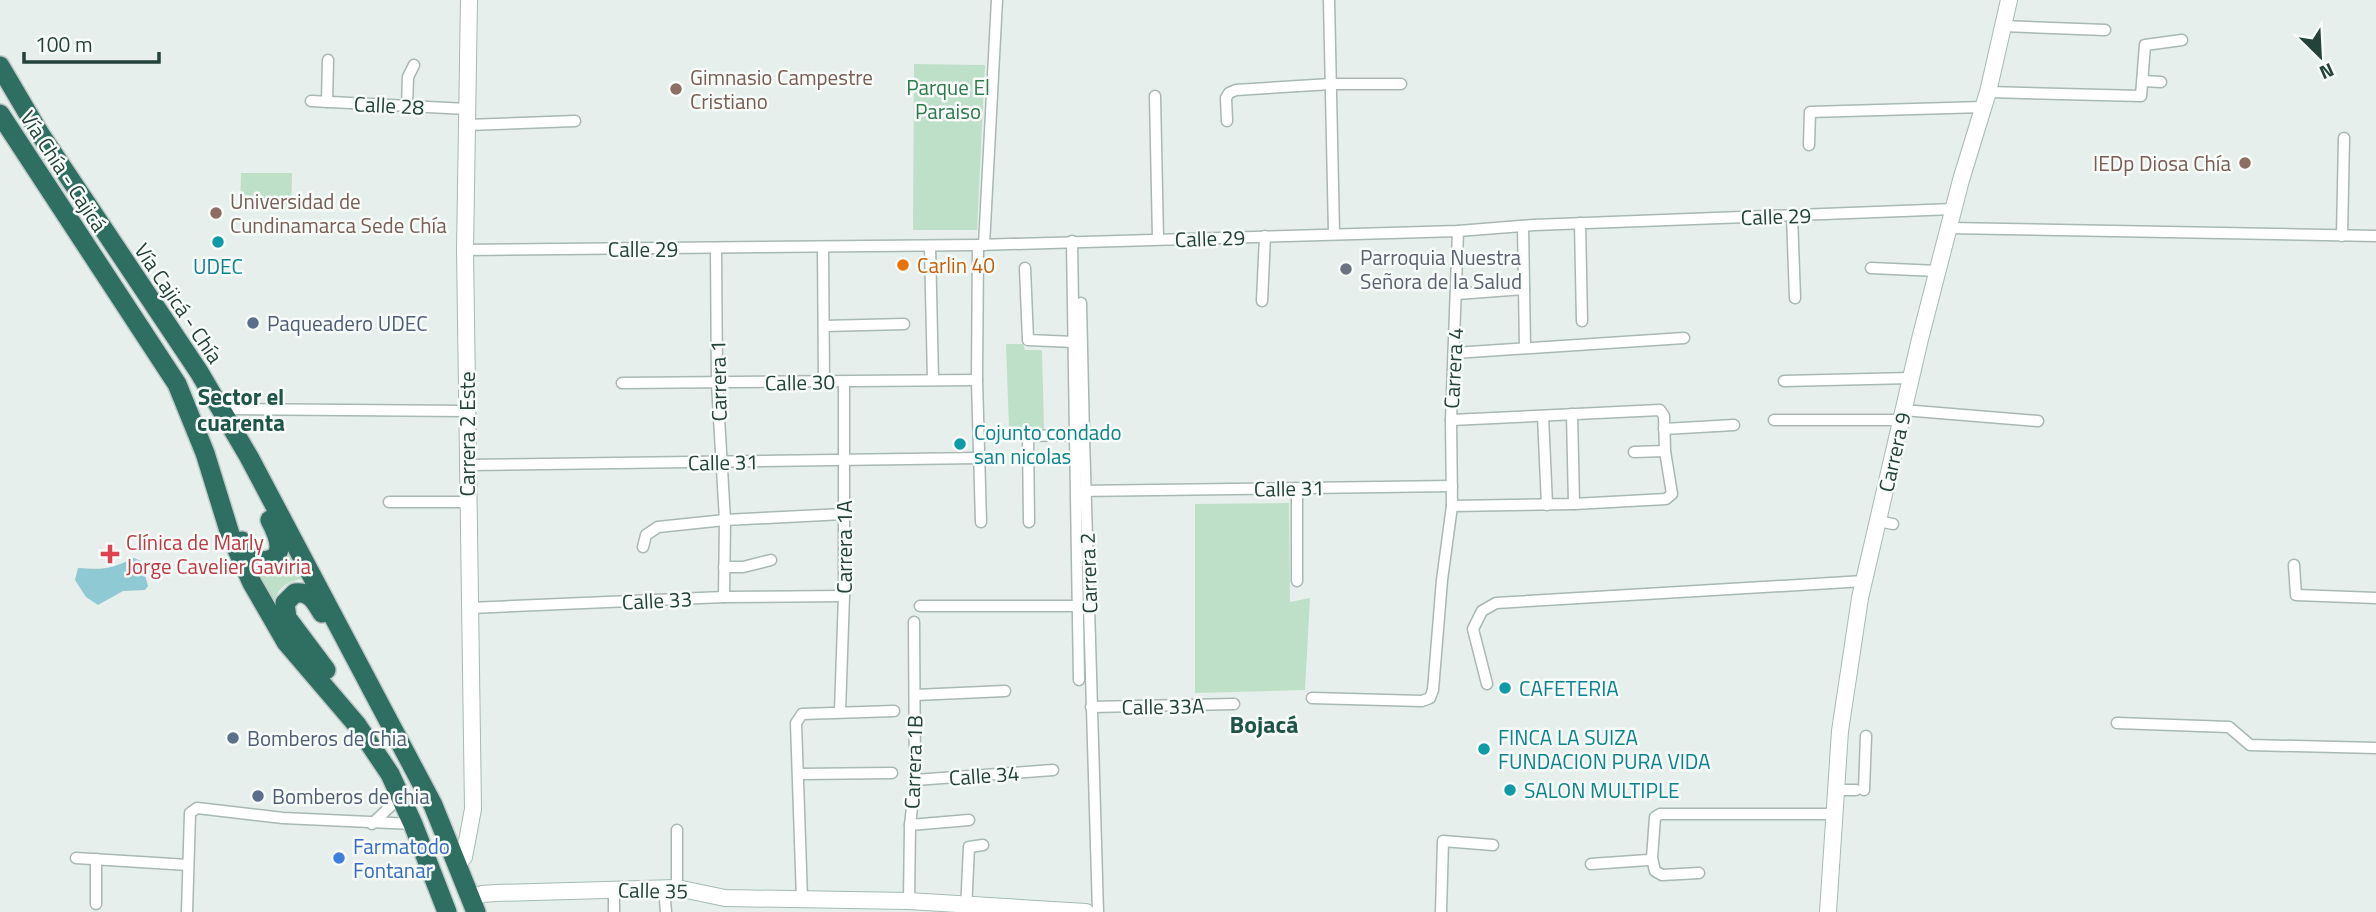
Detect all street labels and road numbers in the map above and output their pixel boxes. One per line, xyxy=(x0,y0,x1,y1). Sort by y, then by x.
street label: Calle 28 xyxy=(353,87,425,123)
street label: Vía Chía - Cajicá xyxy=(13,104,116,238)
street label: Calle 29 xyxy=(1740,199,1812,233)
street label: Calle 29 xyxy=(1174,221,1246,255)
street label: Calle 29 xyxy=(608,233,678,265)
street label: Vía Cajicá - Chía xyxy=(127,236,231,370)
street label: Carrera 4 xyxy=(1435,327,1471,409)
street label: Carrera 1 xyxy=(701,340,735,422)
street label: Calle 30 xyxy=(765,365,835,399)
street label: Carrera 2 Este xyxy=(451,371,483,497)
street label: Carrera 9 xyxy=(1869,409,1919,495)
street label: Calle 31 xyxy=(688,445,758,479)
street label: Calle 31 xyxy=(1254,471,1324,505)
street label: Carrera 1A xyxy=(828,500,860,594)
street label: Carrera 2 xyxy=(1071,532,1105,614)
street label: Calle 33 xyxy=(621,582,693,618)
street label: Calle 33A xyxy=(1121,689,1205,723)
street label: Carrera 1B xyxy=(895,714,931,810)
street label: Calle 34 xyxy=(948,757,1020,793)
street label: Calle 35 xyxy=(618,873,688,907)

